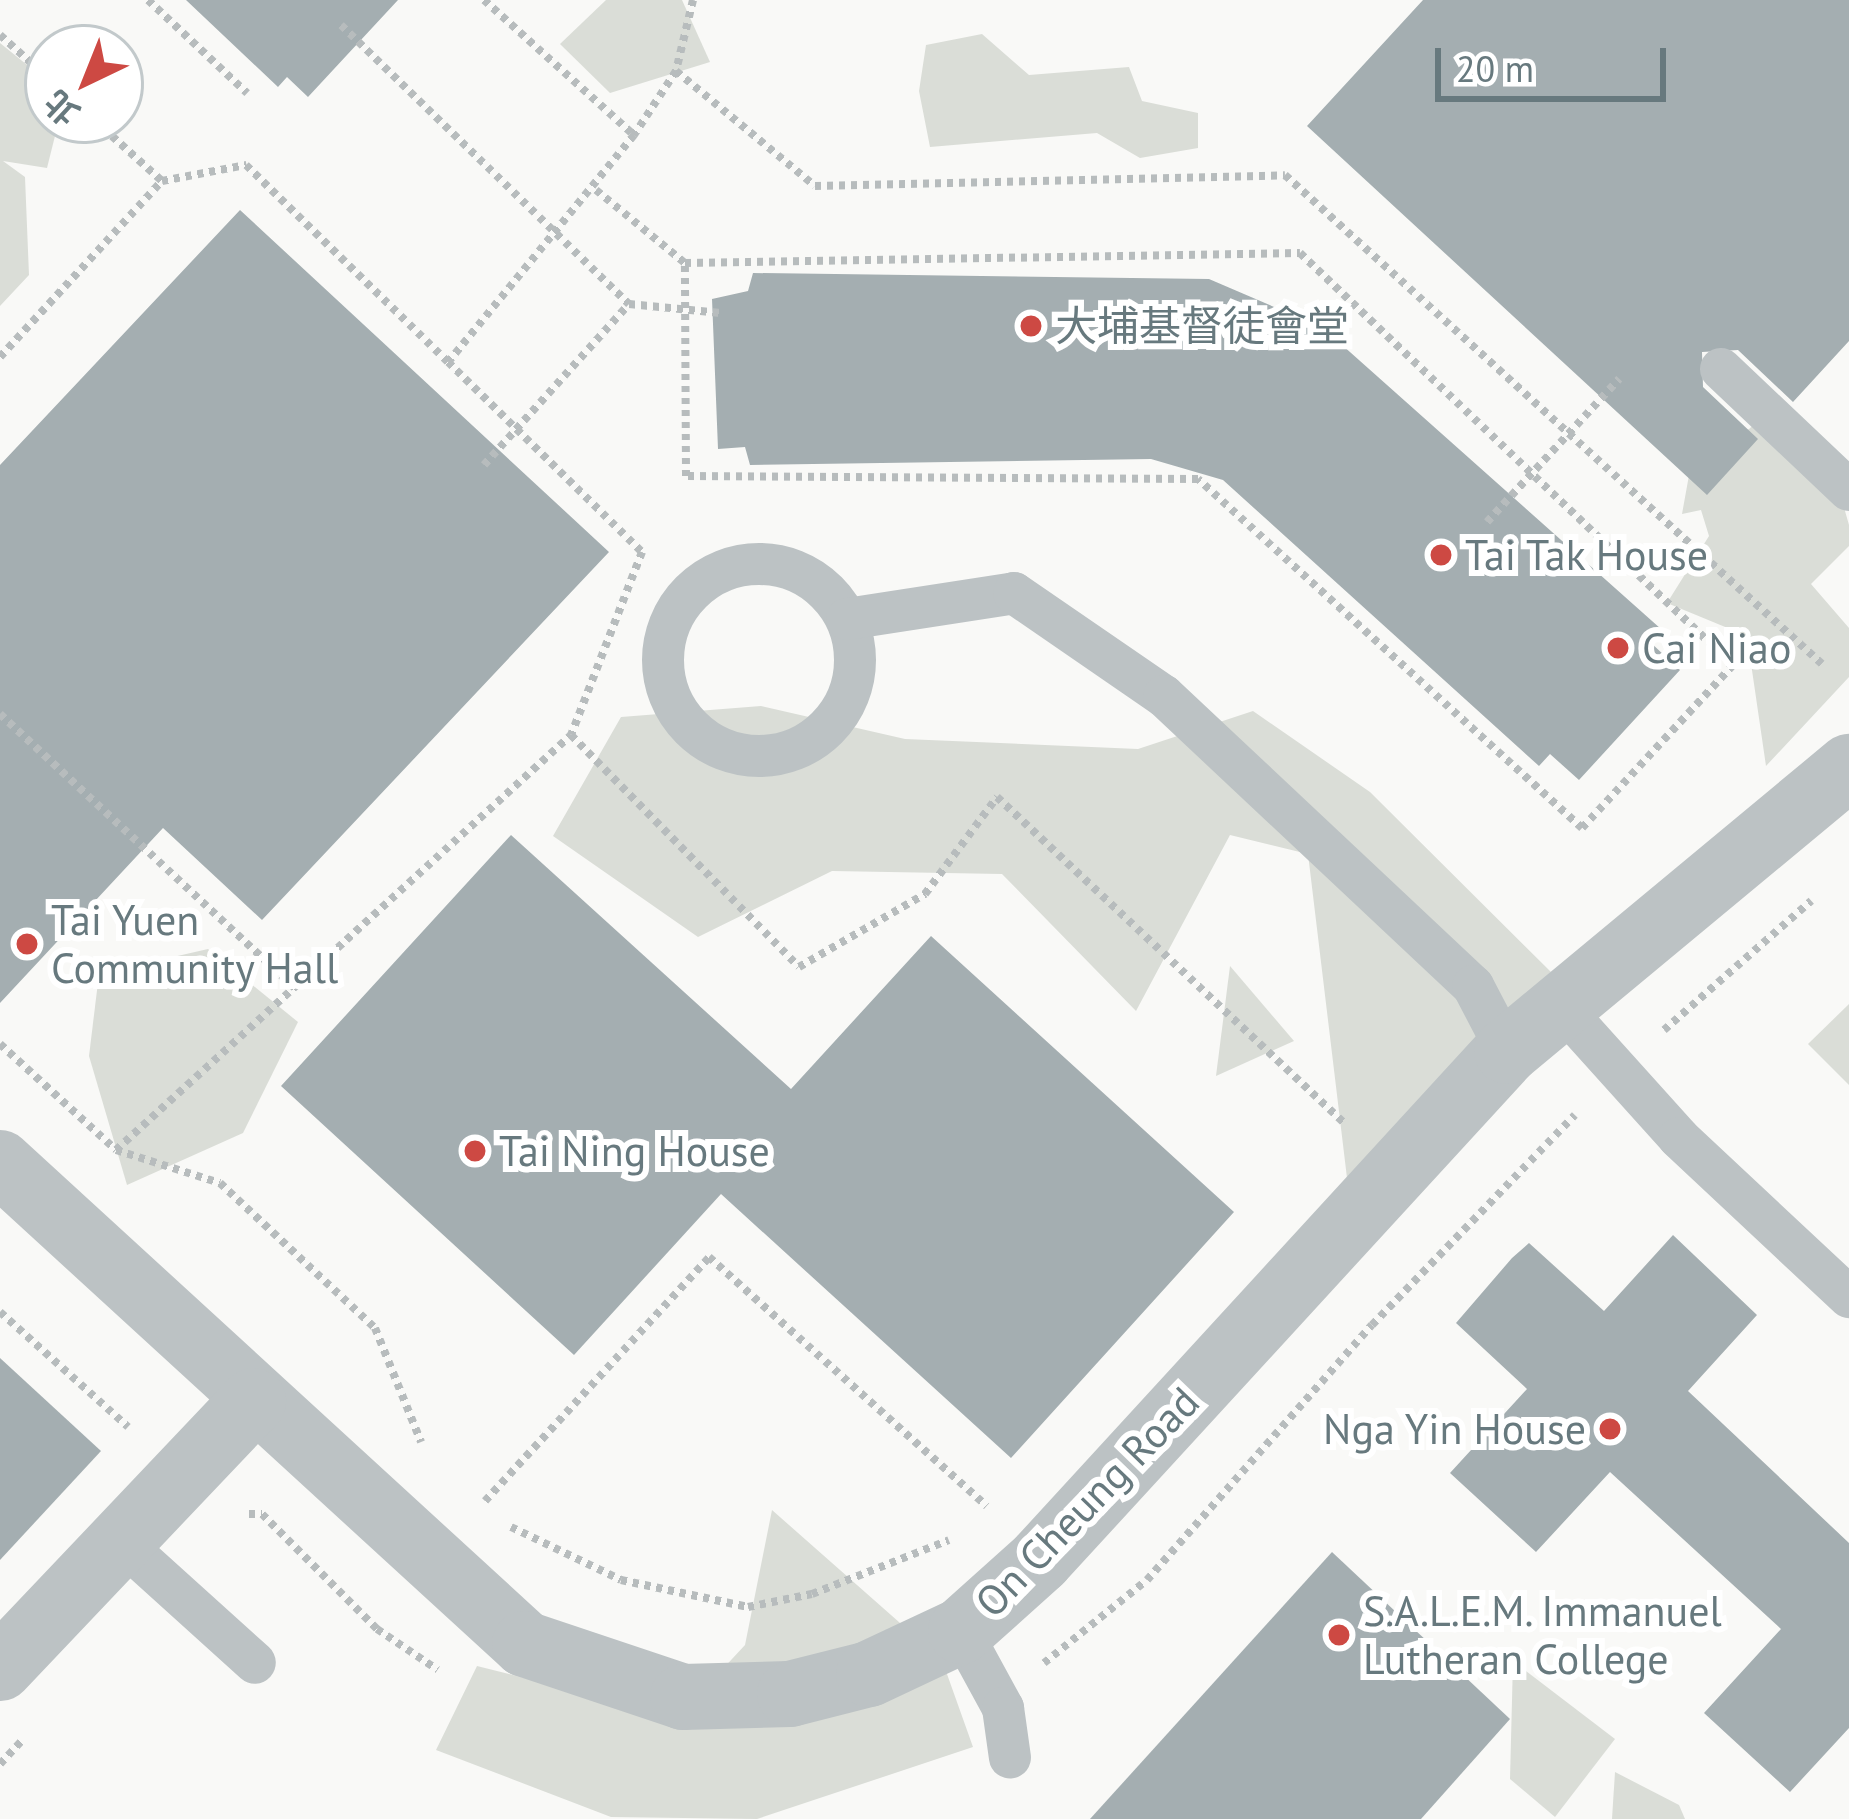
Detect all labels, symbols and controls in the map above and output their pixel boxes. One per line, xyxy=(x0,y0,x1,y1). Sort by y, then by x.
north arrow xyxy=(24,24,144,144)
scale bar xyxy=(1441,24,1672,98)
text: 20 m xyxy=(1456,45,1534,92)
text: 北 xyxy=(34,82,88,135)
place label: 大埔基督徒會堂 xyxy=(1055,301,1349,351)
marker: 大埔基督徒會堂 xyxy=(1018,313,1044,339)
place label: Tai Tak House xyxy=(1465,530,1711,580)
marker: Tai Tak House xyxy=(1428,542,1454,568)
place label: Cai Niao xyxy=(1642,623,1791,673)
marker: Cai Niao xyxy=(1605,635,1631,661)
place label: Tai Yuen Community Hall xyxy=(51,895,340,994)
marker: Tai Yuen Community Hall xyxy=(14,931,40,957)
place label: Tai Ning House xyxy=(499,1126,770,1176)
marker: Tai Ning House xyxy=(462,1138,488,1164)
street label: On Cheung Road xyxy=(965,1377,1209,1627)
place label: Nga Yin House xyxy=(1322,1404,1586,1454)
marker: Nga Yin House xyxy=(1597,1416,1623,1442)
place label: S.A.L.E.M. Immanuel Lutheran College xyxy=(1363,1586,1725,1684)
marker: S.A.L.E.M. Immanuel Lutheran College xyxy=(1326,1622,1352,1648)

